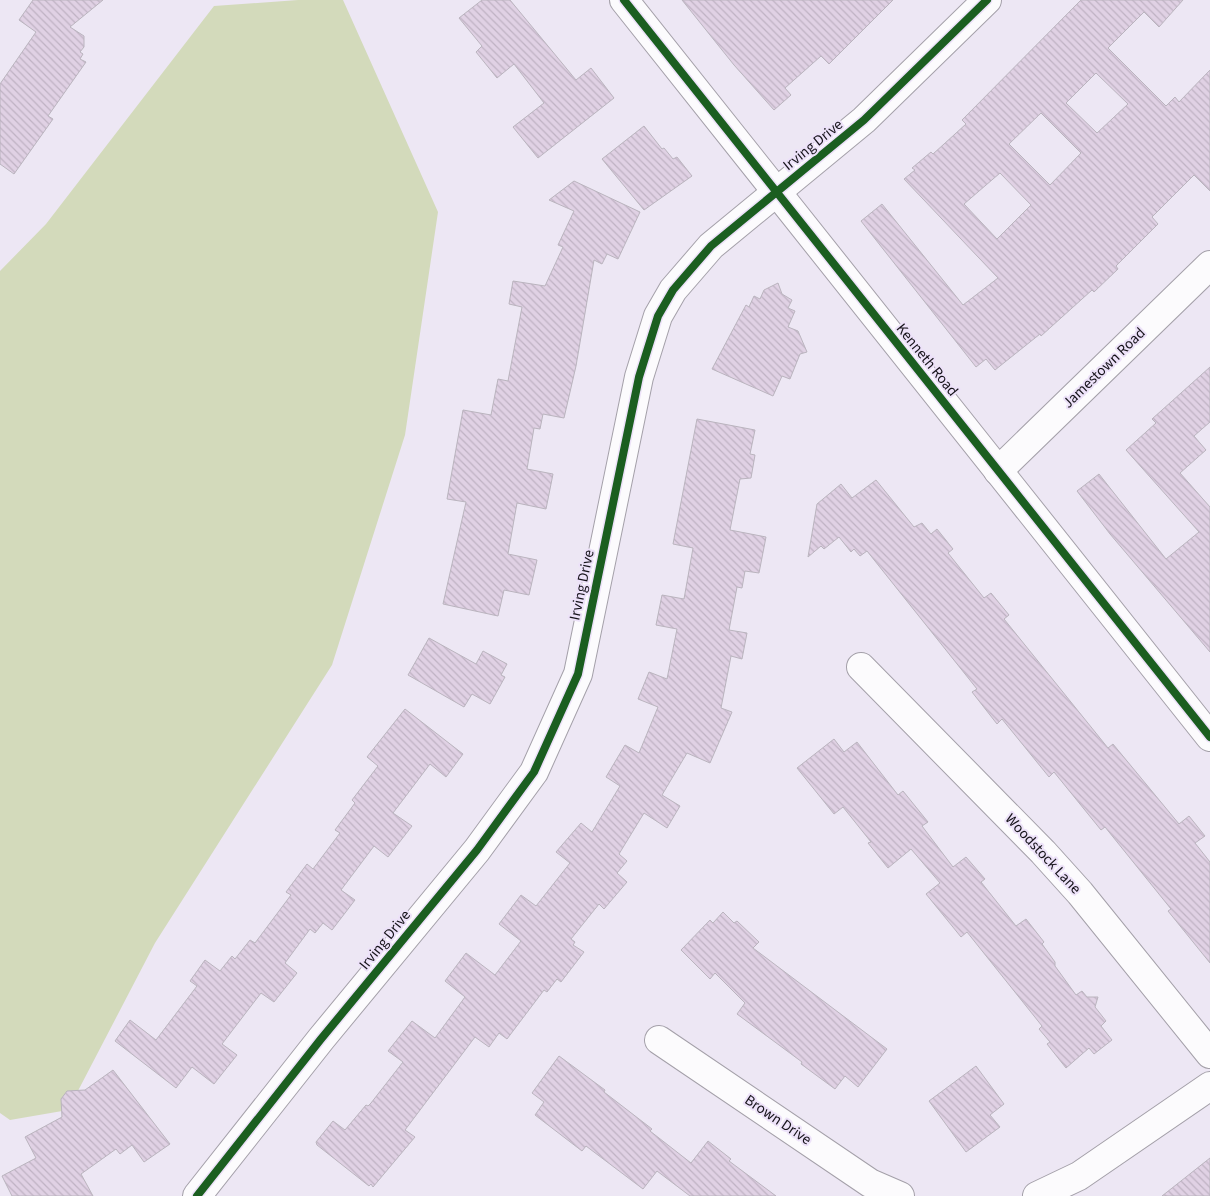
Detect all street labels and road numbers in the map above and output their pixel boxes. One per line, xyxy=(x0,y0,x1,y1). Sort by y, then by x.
street label: Irving Drive xyxy=(779,114,847,176)
street label: Kenneth Road xyxy=(891,319,963,401)
street label: Jamestown Road xyxy=(1058,323,1150,413)
street label: Irving Drive xyxy=(564,548,600,622)
street label: Woodstock Lane xyxy=(1000,809,1086,899)
street label: Irving Drive xyxy=(354,906,416,974)
street label: Brown Drive xyxy=(740,1090,816,1150)

